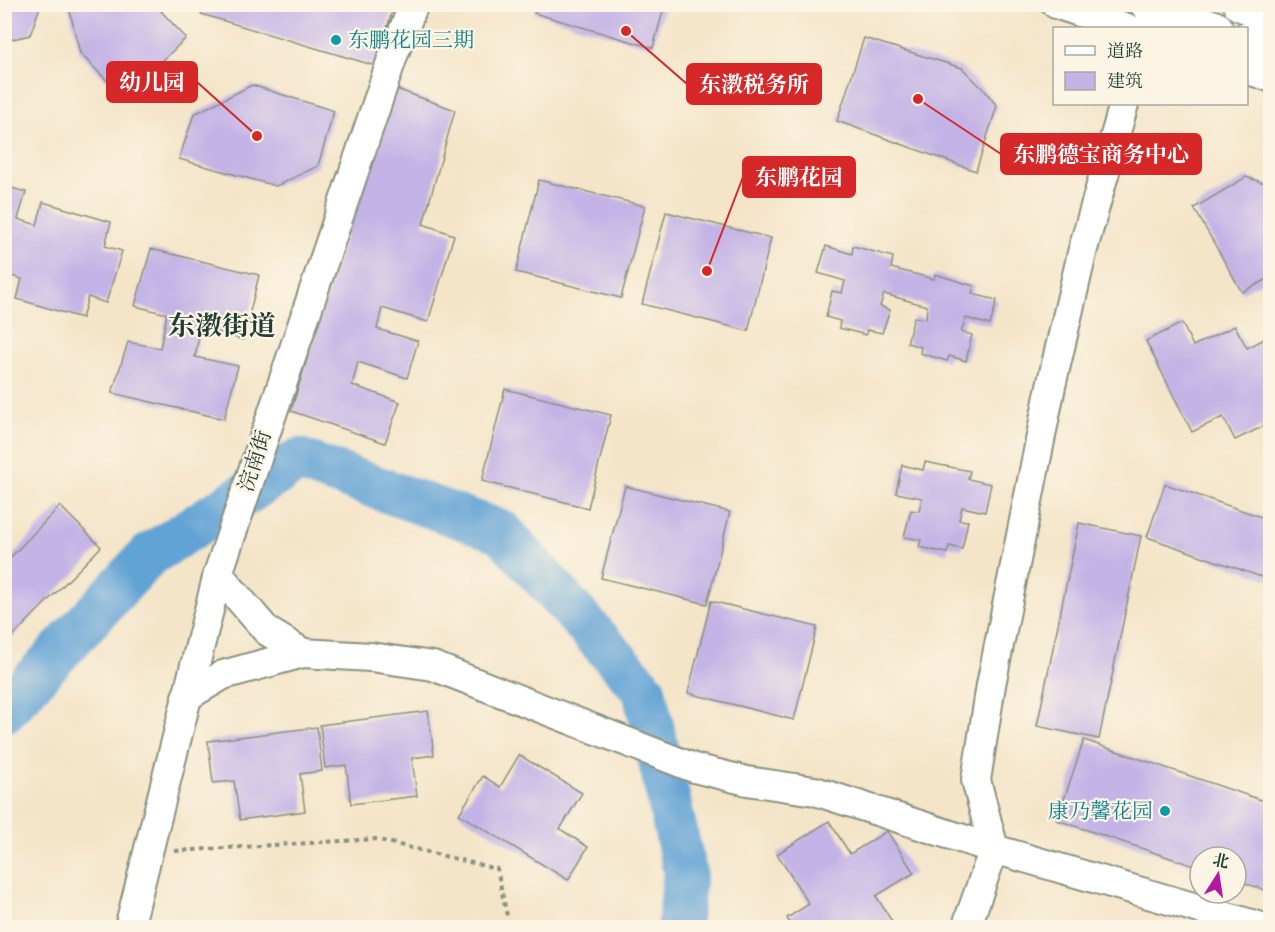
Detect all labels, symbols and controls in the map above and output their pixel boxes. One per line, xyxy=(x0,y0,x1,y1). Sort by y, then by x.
place label: 东鹏花园三期 xyxy=(348,26,474,55)
legend xyxy=(1053,27,1248,105)
marker: 东鹏花园三期 xyxy=(329,33,343,47)
text: 道路 xyxy=(1107,39,1143,64)
callout: 幼儿园 xyxy=(107,62,197,102)
callout: 东漖税务所 xyxy=(687,64,821,104)
text: 幼儿园 xyxy=(119,68,185,98)
text: 建筑 xyxy=(1107,69,1143,94)
text: 东漖税务所 xyxy=(699,70,809,100)
callout: 东鹏德宝商务中心 xyxy=(1001,134,1201,174)
text: 东鹏德宝商务中心 xyxy=(1013,140,1189,170)
callout: 东鹏花园 xyxy=(743,157,855,197)
text: 东鹏花园 xyxy=(755,163,843,193)
district label: 东漖街道 xyxy=(168,308,276,345)
street label: 浣南街 xyxy=(231,427,279,495)
place label: 康乃馨花园 xyxy=(1048,797,1153,826)
marker: 康乃馨花园 xyxy=(1158,804,1172,818)
north arrow xyxy=(1188,845,1248,905)
text: 北 xyxy=(1211,849,1231,874)

